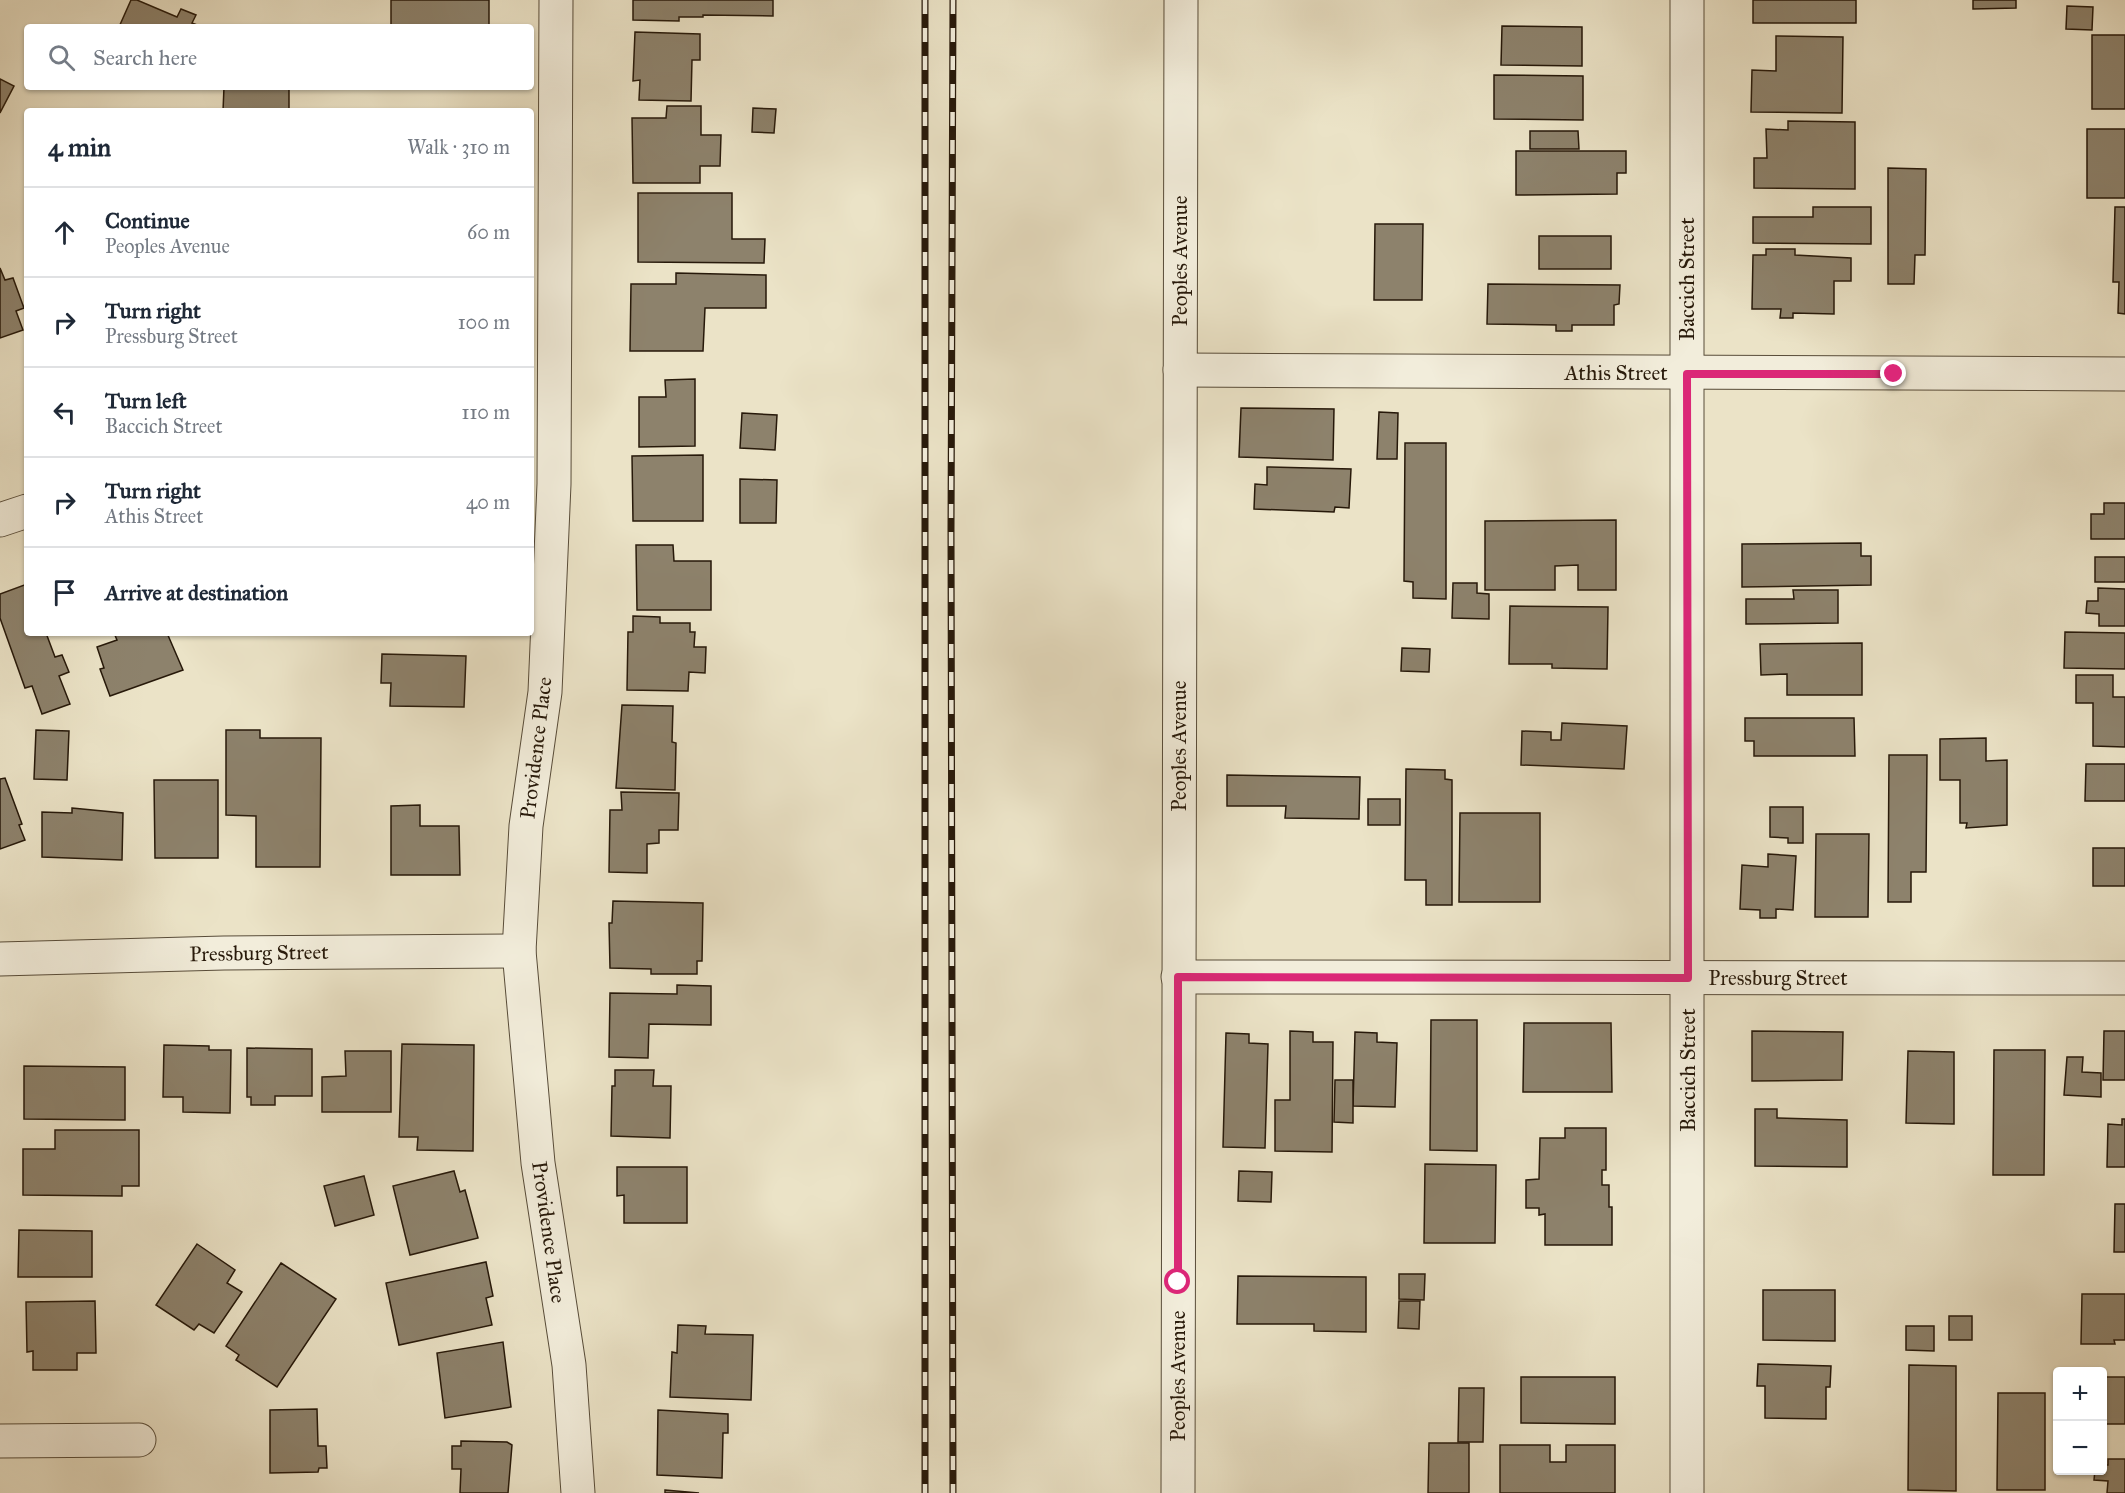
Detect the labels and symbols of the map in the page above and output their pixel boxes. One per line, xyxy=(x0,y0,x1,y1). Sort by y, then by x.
street label: Peoples Avenue xyxy=(1167,195,1193,326)
street label: Baccich Street xyxy=(1674,217,1700,341)
street label: Athis Street xyxy=(1563,360,1668,386)
route end xyxy=(1880,360,1906,386)
street label: Providence Place xyxy=(514,675,558,821)
street label: Peoples Avenue xyxy=(1166,680,1192,811)
street label: Pressburg Street xyxy=(189,939,329,967)
street label: Pressburg Street xyxy=(1708,965,1848,991)
street label: Baccich Street xyxy=(1675,1008,1701,1132)
street label: Providence Place xyxy=(526,1159,572,1305)
route start xyxy=(1164,1268,1190,1294)
street label: Peoples Avenue xyxy=(1165,1310,1191,1441)

